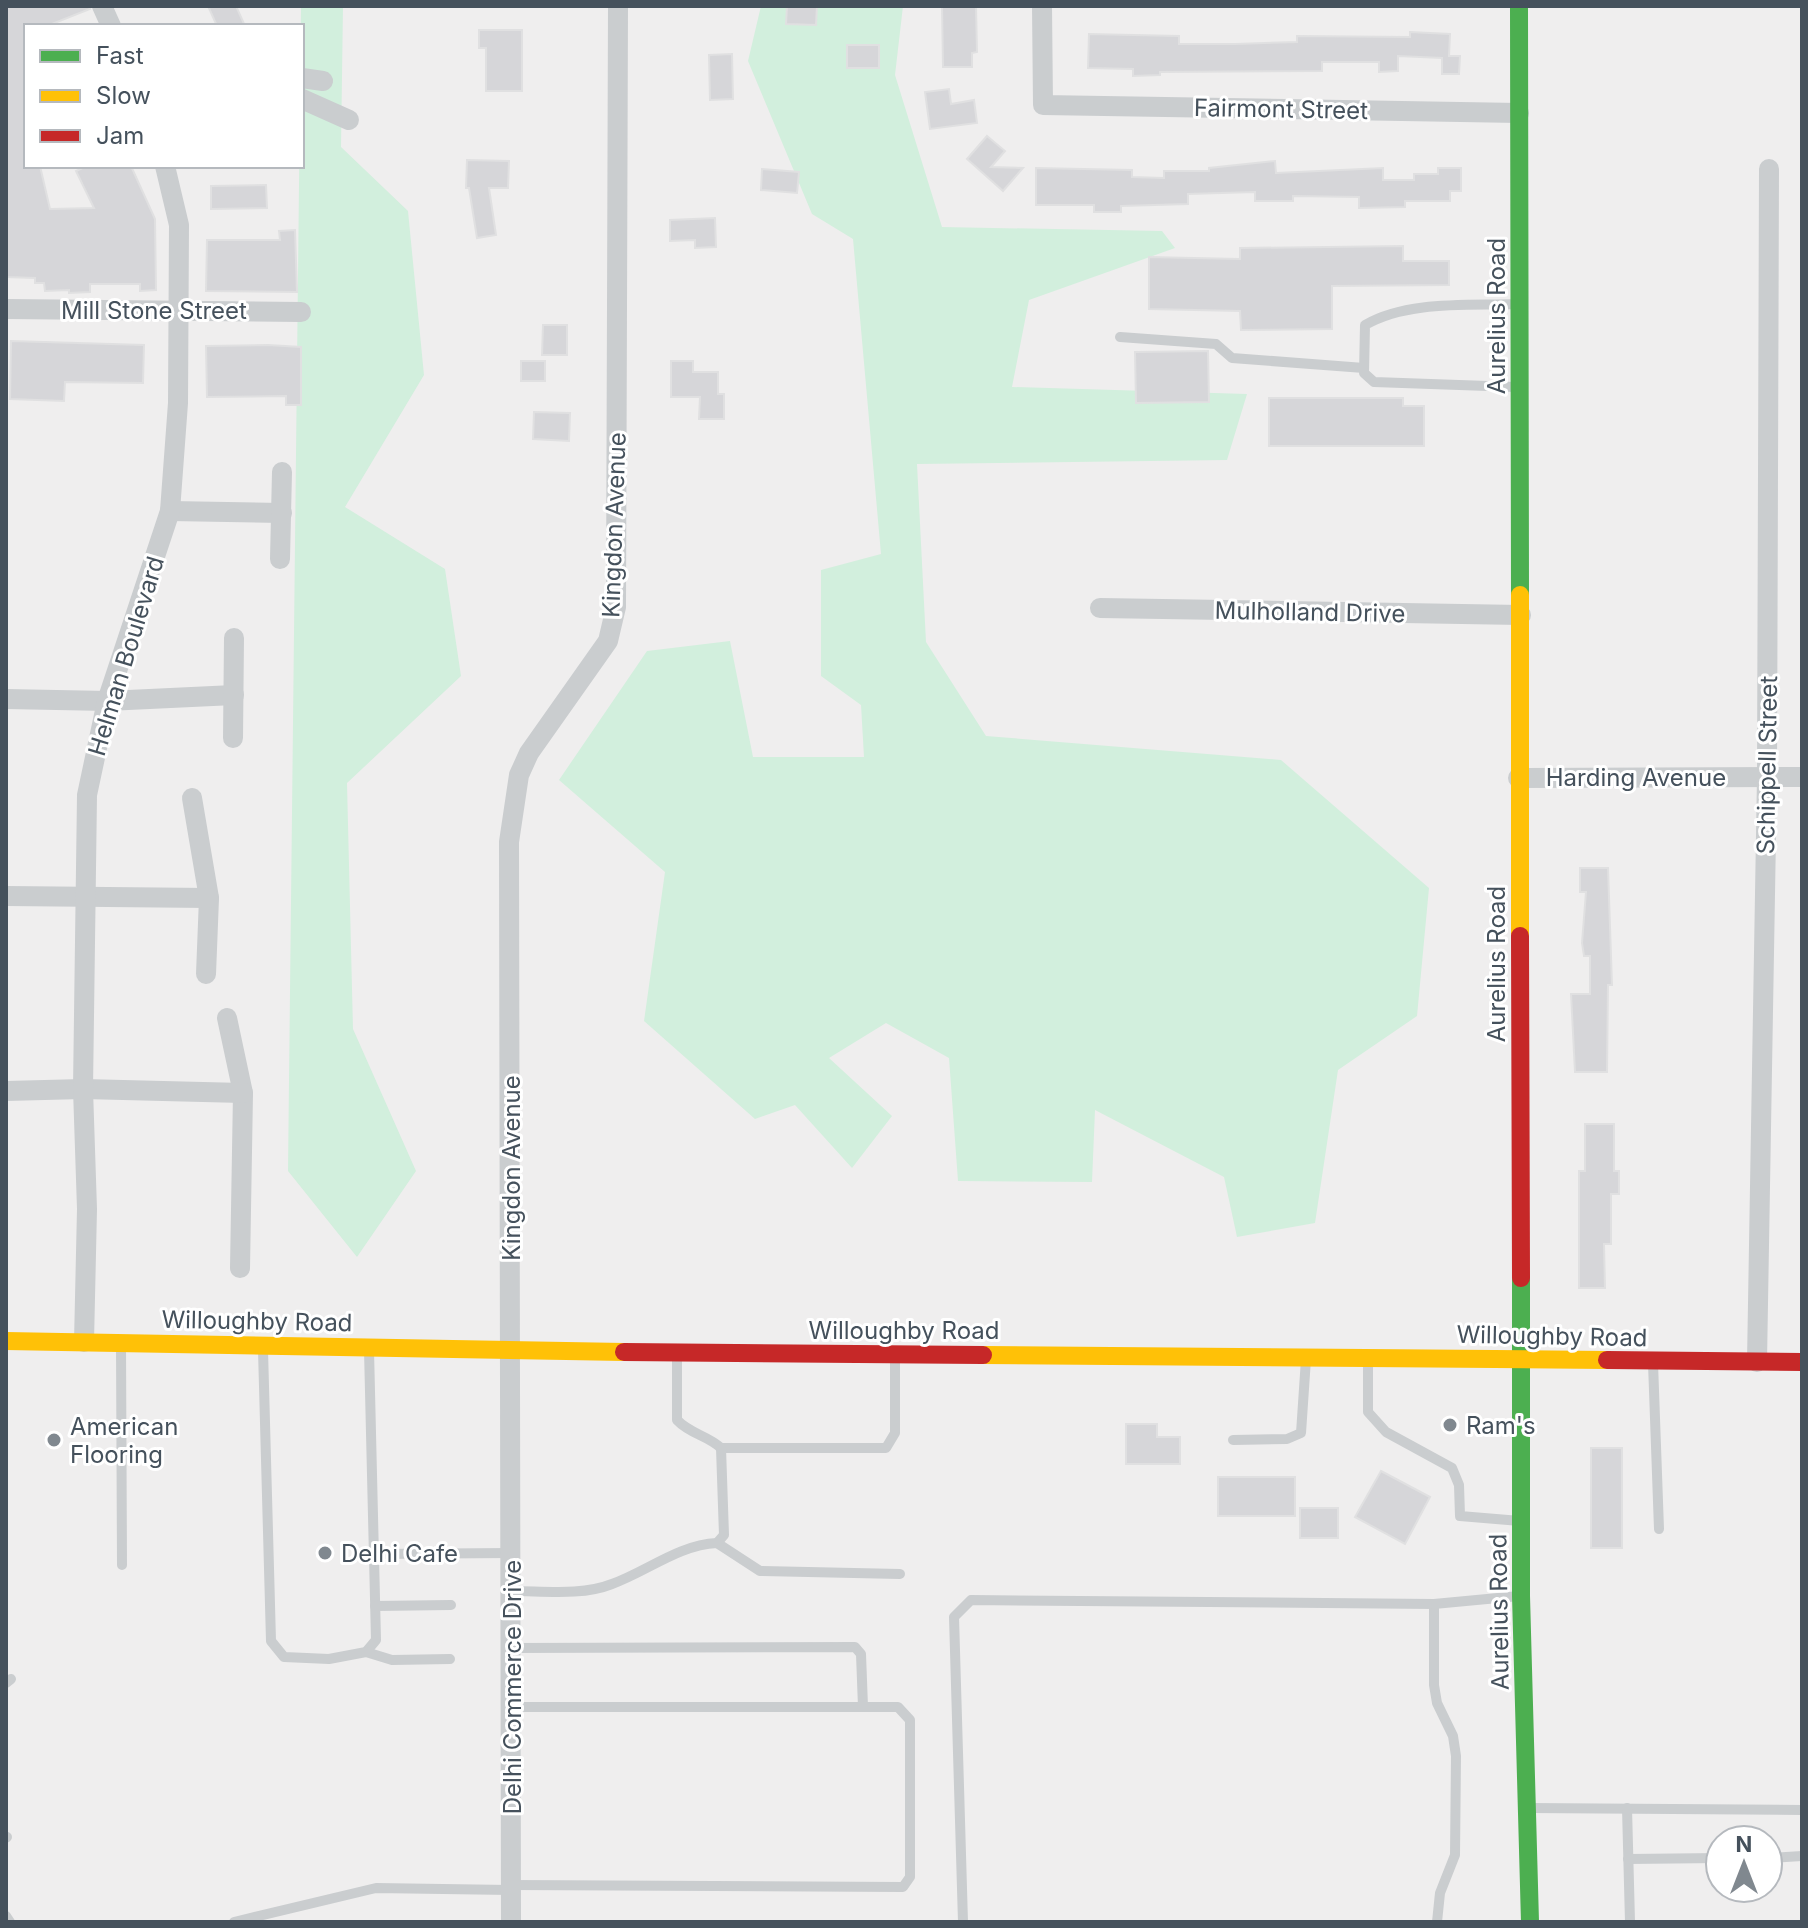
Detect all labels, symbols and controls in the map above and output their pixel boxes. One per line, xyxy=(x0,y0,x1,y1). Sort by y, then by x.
legend xyxy=(24,24,304,168)
text: Fast xyxy=(96,41,144,70)
text: Slow xyxy=(96,81,151,110)
street label: Fairmont Street xyxy=(1194,93,1368,125)
text: Jam xyxy=(96,121,144,150)
street label: Aurelius Road xyxy=(1482,238,1511,394)
street label: Mill Stone Street xyxy=(61,296,247,325)
street label: Kingdon Avenue xyxy=(596,432,632,618)
street label: Helman Boulevard xyxy=(82,553,170,759)
street label: Mulholland Drive xyxy=(1214,596,1406,628)
street label: Schippell Street xyxy=(1751,675,1783,855)
street label: Harding Avenue xyxy=(1546,763,1726,792)
street label: Aurelius Road xyxy=(1482,886,1511,1042)
street label: Kingdon Avenue xyxy=(497,1075,526,1261)
street label: Willoughby Road xyxy=(161,1305,353,1337)
street label: Willoughby Road xyxy=(809,1316,999,1345)
street label: Willoughby Road xyxy=(1456,1320,1648,1352)
place label: Ram's xyxy=(1466,1411,1536,1440)
place label: American Flooring xyxy=(70,1412,178,1469)
marker: Ram's xyxy=(1441,1416,1459,1434)
marker: American Flooring xyxy=(45,1431,63,1449)
street label: Aurelius Road xyxy=(1483,1534,1515,1690)
place label: Delhi Cafe xyxy=(341,1539,458,1568)
marker: Delhi Cafe xyxy=(316,1544,334,1562)
street label: Delhi Commerce Drive xyxy=(498,1560,527,1814)
north arrow xyxy=(1704,1824,1784,1904)
text: N xyxy=(1736,1831,1752,1857)

